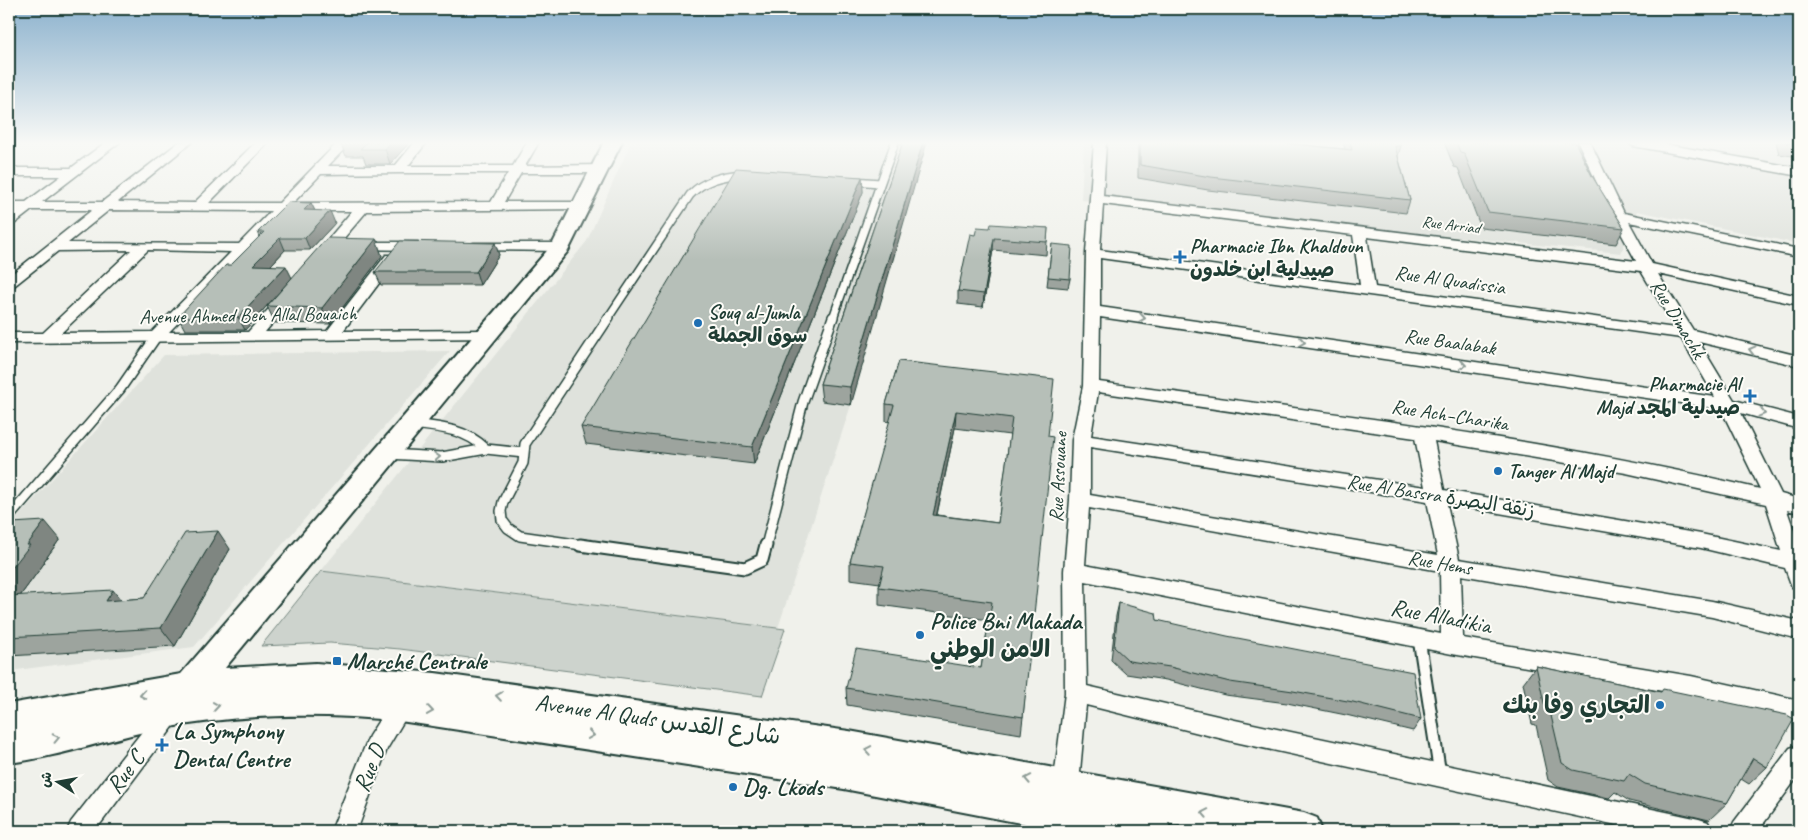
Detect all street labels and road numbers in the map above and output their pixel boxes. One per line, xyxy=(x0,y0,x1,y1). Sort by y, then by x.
street label: Rue Arriad xyxy=(1421,211,1484,239)
street label: Rue Al Quadissia xyxy=(1393,260,1508,300)
street label: Rue Dimachk xyxy=(1645,275,1712,364)
street label: Avenue Ahmed Ben Allal Bouaich xyxy=(139,301,358,329)
street label: Rue Baalabak xyxy=(1403,323,1499,361)
street label: Rue Ach–Charika xyxy=(1390,393,1512,437)
street label: Rue Assouane xyxy=(1043,430,1073,523)
street label: Rue Al Bassra زنقة البصرة xyxy=(1345,469,1537,523)
street label: Rue Hems xyxy=(1406,545,1476,581)
street label: Rue Alladikia xyxy=(1388,592,1496,641)
street label: Avenue Al Quds شارع القدس xyxy=(533,687,783,753)
street label: Rue D xyxy=(346,738,393,796)
street label: Rue C xyxy=(99,742,153,799)

